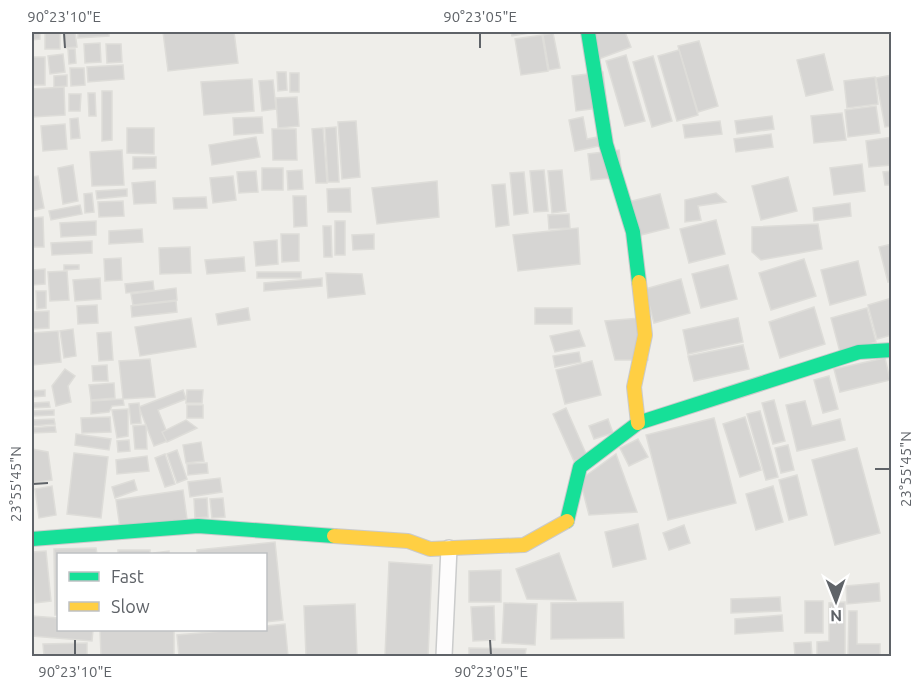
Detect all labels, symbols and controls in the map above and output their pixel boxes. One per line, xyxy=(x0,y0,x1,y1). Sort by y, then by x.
text: 90°23'10"E xyxy=(27,8,101,25)
text: 90°23'05"E xyxy=(443,8,517,25)
text: 23°55'45"N xyxy=(897,431,914,507)
text: 23°55'45"N xyxy=(7,446,24,522)
legend xyxy=(57,553,267,631)
text: Fast xyxy=(111,566,144,586)
north arrow xyxy=(806,571,866,631)
text: Slow xyxy=(111,596,150,616)
text: N xyxy=(830,607,842,625)
text: 90°23'10"E xyxy=(38,663,112,680)
text: 90°23'05"E xyxy=(454,663,528,680)

